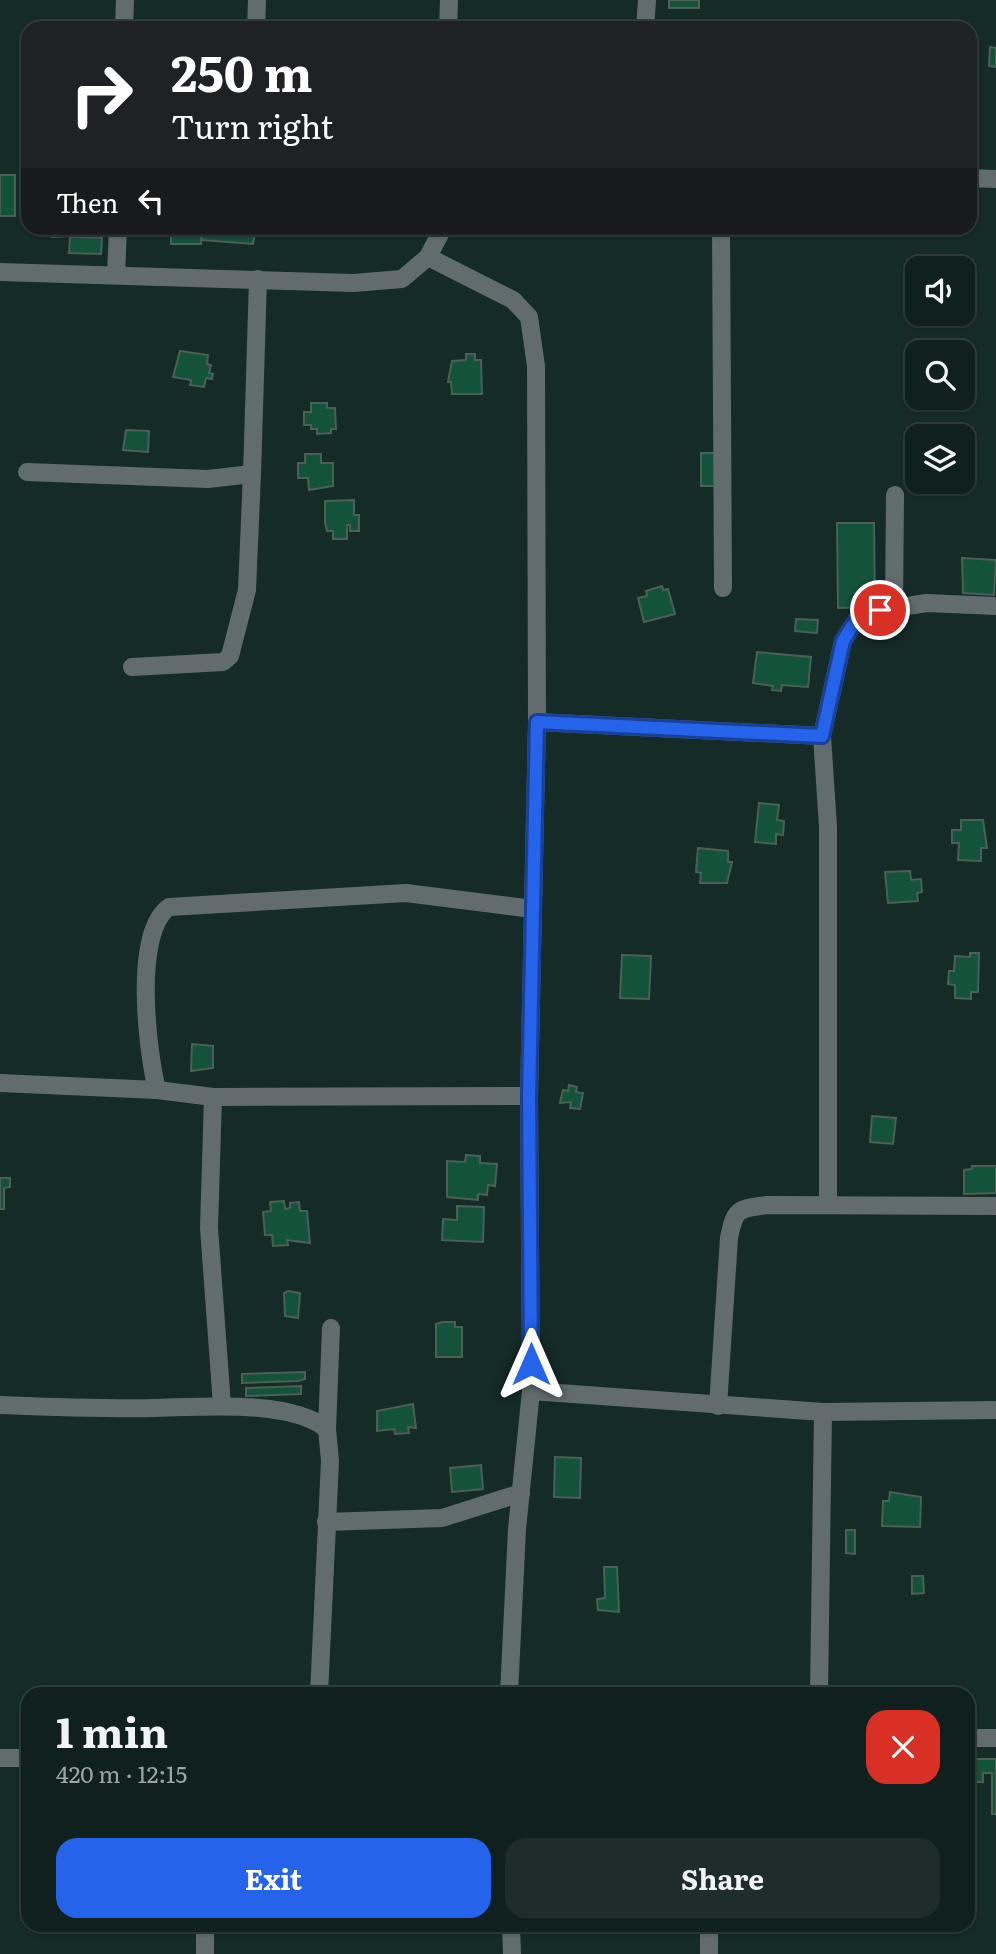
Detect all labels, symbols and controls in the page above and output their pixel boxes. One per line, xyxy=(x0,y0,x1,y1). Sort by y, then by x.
text: 250 m xyxy=(171,34,313,107)
icon: right xyxy=(56,49,147,140)
text: Turn right xyxy=(171,101,333,149)
text: Then xyxy=(56,182,118,221)
icon: left xyxy=(132,182,170,220)
map controls xyxy=(905,256,975,494)
button: sound xyxy=(905,256,975,326)
button: search xyxy=(905,340,975,410)
button: layers xyxy=(905,424,975,494)
pin xyxy=(850,580,910,640)
icon: arrive xyxy=(861,591,899,629)
position arrow xyxy=(494,1327,568,1401)
text: 1 min xyxy=(56,1699,168,1761)
button: close xyxy=(866,1710,940,1784)
text: 420 m · 12:15 xyxy=(56,1756,187,1790)
button: Exit xyxy=(56,1838,491,1918)
button: Share xyxy=(505,1838,940,1918)

